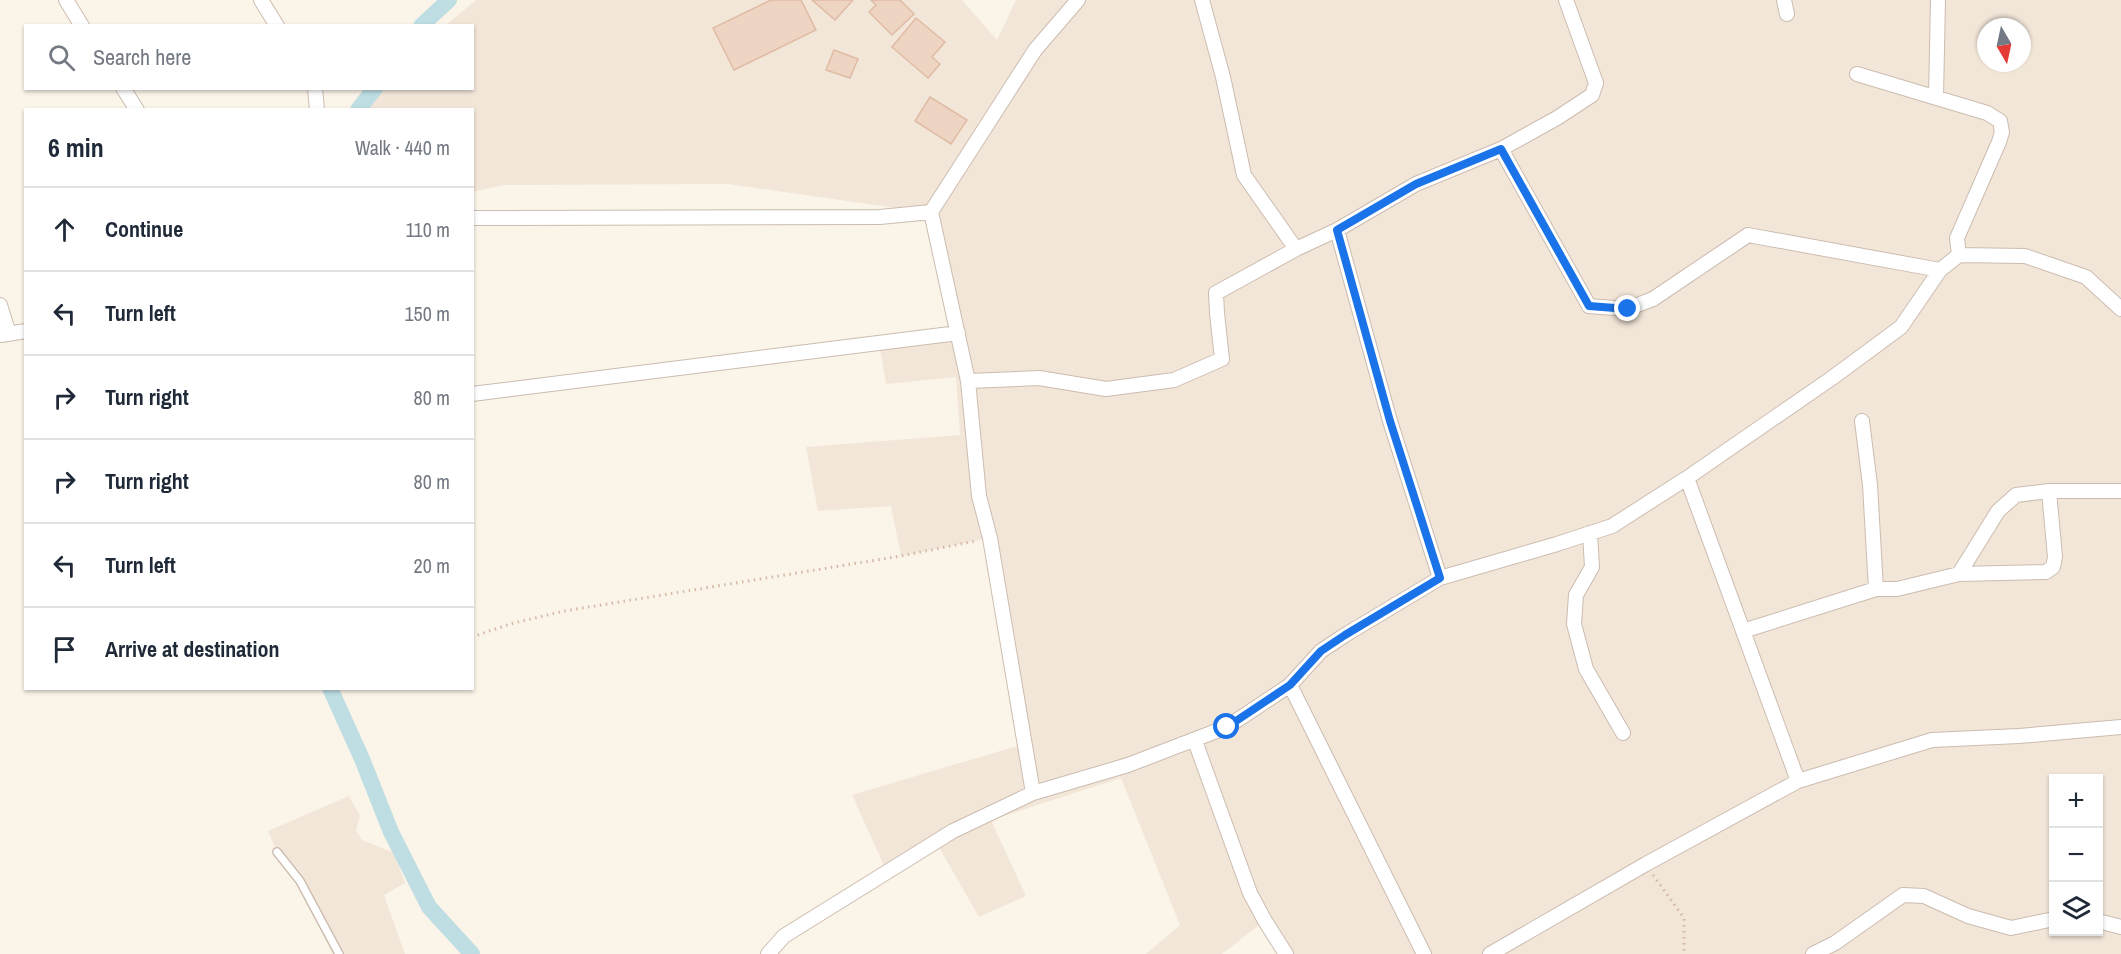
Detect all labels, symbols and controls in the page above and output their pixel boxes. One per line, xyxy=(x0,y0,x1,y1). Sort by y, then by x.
north arrow xyxy=(1977,18,2031,72)
search box xyxy=(24,24,474,90)
icon: search xyxy=(45,41,78,74)
text: Search here xyxy=(93,42,191,72)
text: 6 min xyxy=(48,130,104,165)
text: Walk · 440 m xyxy=(355,134,450,161)
icon: ahead xyxy=(48,213,81,246)
text: Continue xyxy=(105,214,183,244)
text: 110 m xyxy=(406,216,450,243)
route end xyxy=(1614,295,1640,321)
icon: left xyxy=(48,297,81,330)
text: Turn left xyxy=(105,298,176,328)
text: 150 m xyxy=(404,300,450,327)
icon: right xyxy=(48,381,81,414)
text: Turn right xyxy=(105,382,189,412)
text: 80 m xyxy=(414,384,450,411)
icon: right xyxy=(48,465,81,498)
text: Turn right xyxy=(105,466,189,496)
text: 80 m xyxy=(414,468,450,495)
icon: left xyxy=(48,549,81,582)
text: Turn left xyxy=(105,550,176,580)
text: 20 m xyxy=(414,552,450,579)
icon: arrive xyxy=(48,633,81,666)
text: Arrive at destination xyxy=(105,634,279,664)
route start xyxy=(1213,713,1239,739)
map controls xyxy=(2049,774,2103,936)
button: + xyxy=(2049,774,2103,828)
button: − xyxy=(2049,828,2103,882)
button: layers xyxy=(2049,882,2103,936)

